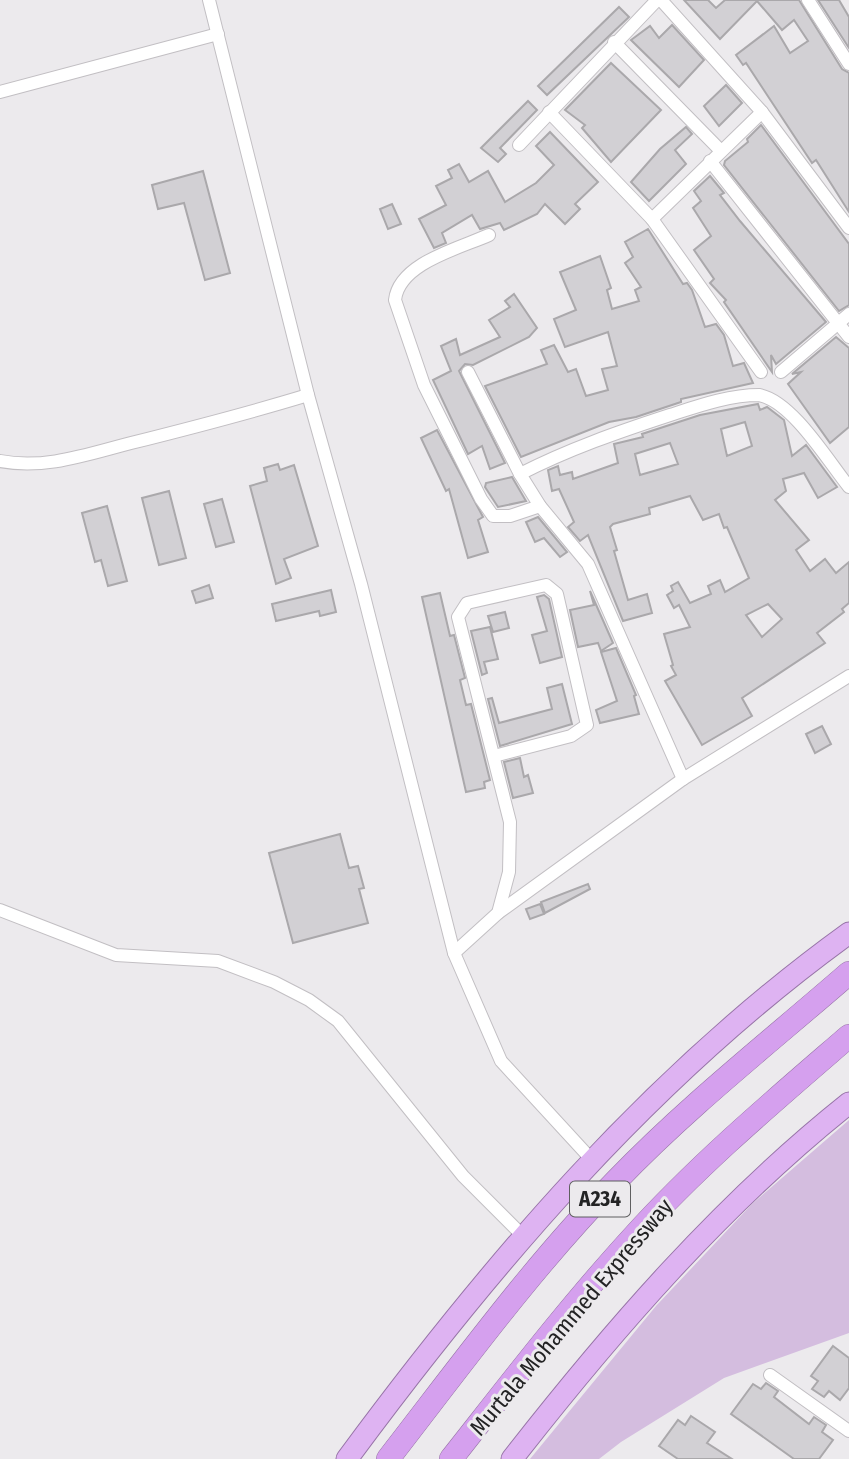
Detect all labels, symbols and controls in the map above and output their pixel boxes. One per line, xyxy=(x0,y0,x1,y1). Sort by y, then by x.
road number: A234 xyxy=(570,1182,630,1216)
street label: Murtala Mohammed Expressway xyxy=(464,1192,679,1441)

